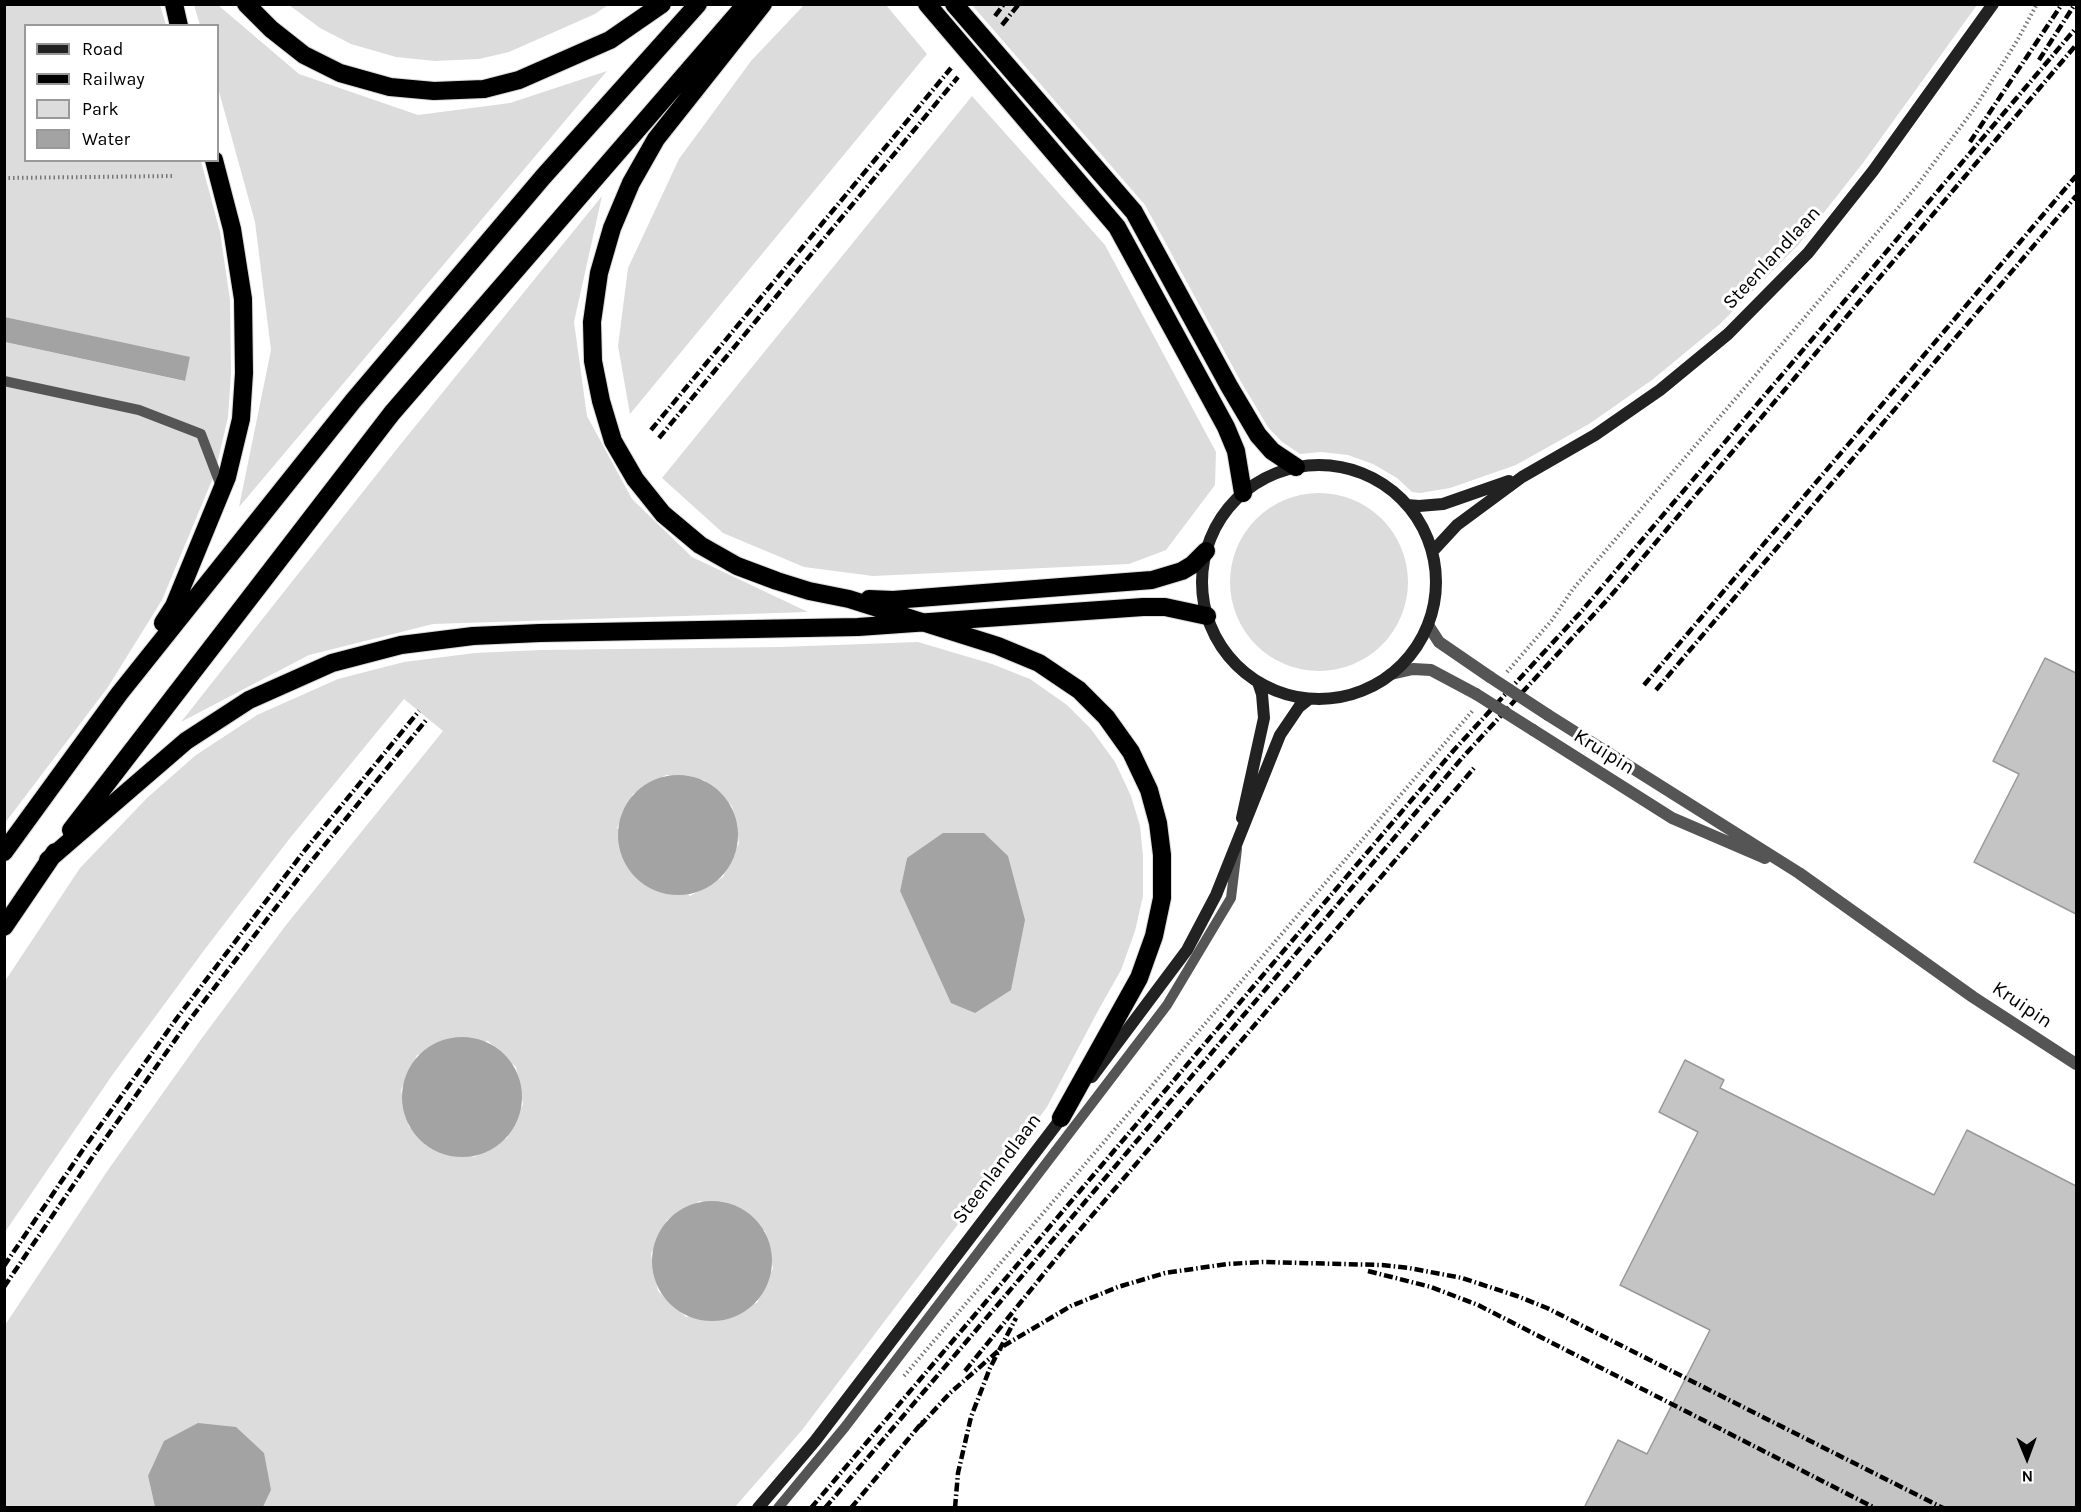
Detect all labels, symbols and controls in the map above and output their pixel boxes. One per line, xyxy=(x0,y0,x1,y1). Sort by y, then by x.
legend xyxy=(24,24,219,162)
text: Road xyxy=(82,38,123,60)
text: Railway xyxy=(82,68,145,90)
text: Park xyxy=(82,98,119,120)
text: Water xyxy=(82,128,130,150)
street label: Steenlandlaan xyxy=(1718,201,1826,315)
street label: Kruipin xyxy=(1569,724,1639,780)
street label: Kruipin xyxy=(1987,976,2057,1034)
street label: Steenlandlaan xyxy=(948,1109,1046,1229)
north arrow xyxy=(1997,1428,2057,1488)
text: N xyxy=(2021,1467,2033,1486)

